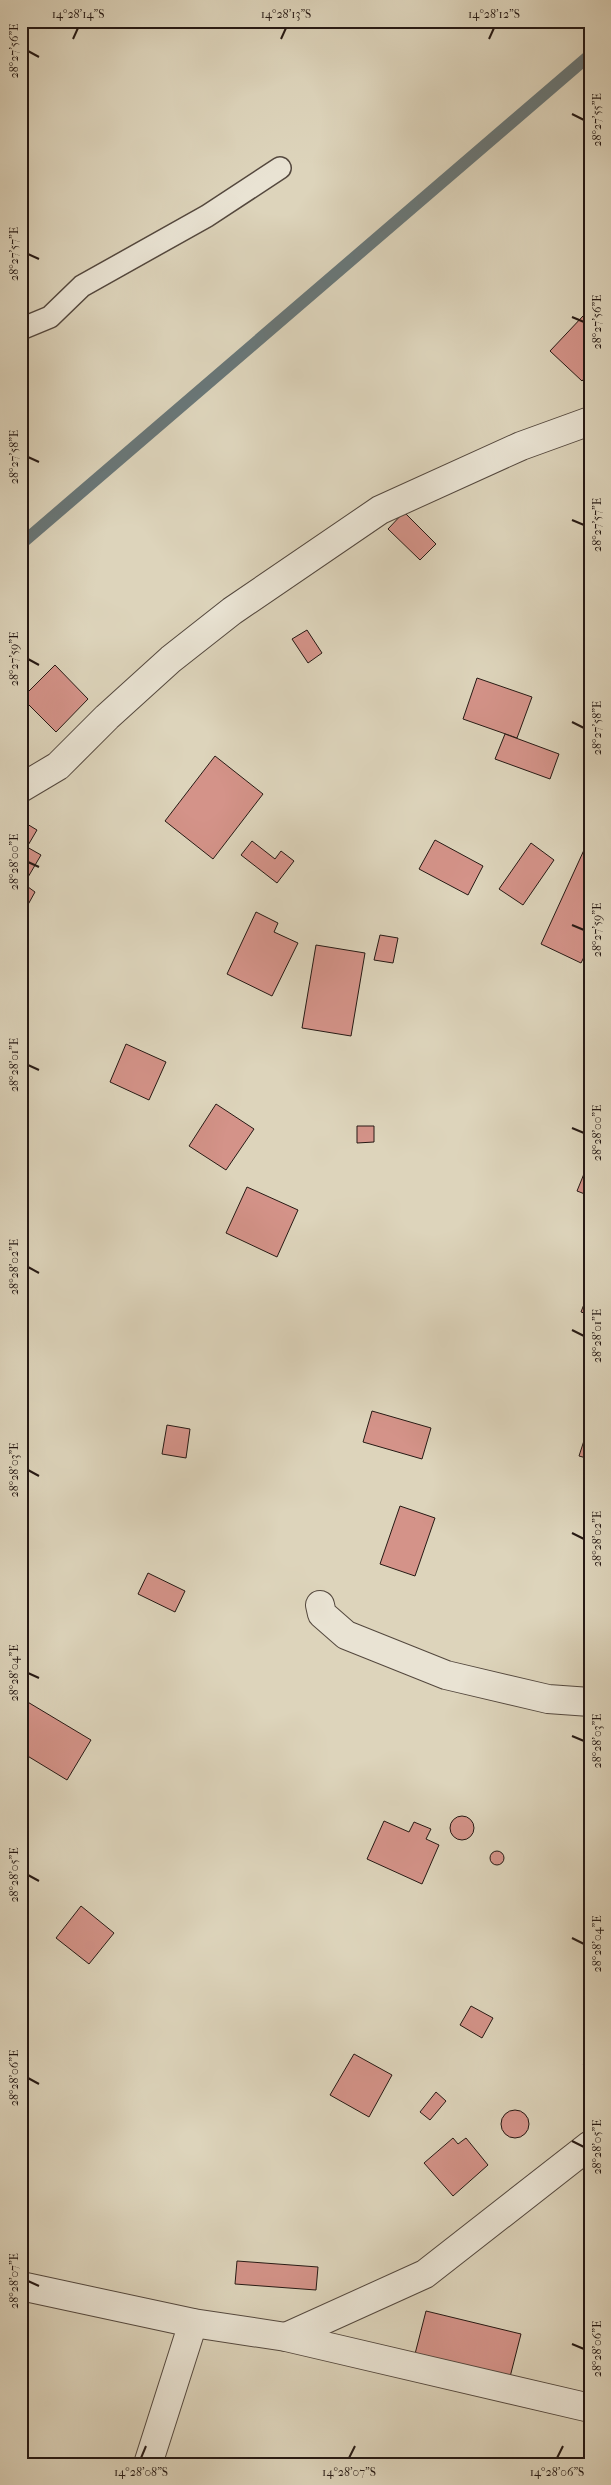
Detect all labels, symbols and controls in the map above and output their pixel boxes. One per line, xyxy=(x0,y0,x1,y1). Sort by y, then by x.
text: 14°28'14"S xyxy=(52,7,104,21)
text: 14°28'13"S xyxy=(261,7,311,21)
text: 14°28'12"S xyxy=(468,7,520,21)
text: 28°27'56"E xyxy=(7,24,21,78)
text: 28°27'55"E xyxy=(590,93,604,147)
text: 28°27'57"E xyxy=(7,227,21,281)
text: 28°27'56"E xyxy=(590,295,604,349)
text: 28°27'58"E xyxy=(7,430,21,484)
text: 28°27'57"E xyxy=(590,498,604,552)
text: 28°27'59"E xyxy=(7,632,21,686)
text: 28°27'58"E xyxy=(590,701,604,755)
text: 28°28'00"E xyxy=(7,834,21,890)
text: 28°27'59"E xyxy=(590,903,604,957)
text: 28°28'01"E xyxy=(7,1038,21,1092)
text: 28°28'00"E xyxy=(590,1105,604,1161)
text: 28°28'02"E xyxy=(7,1239,21,1295)
text: 28°28'01"E xyxy=(590,1309,604,1363)
text: 28°28'03"E xyxy=(7,1443,21,1497)
text: 28°28'02"E xyxy=(590,1511,604,1567)
text: 28°28'04"E xyxy=(7,1645,21,1701)
text: 28°28'03"E xyxy=(590,1714,604,1768)
text: 28°28'05"E xyxy=(7,1847,21,1903)
text: 28°28'04"E xyxy=(590,1916,604,1972)
text: 28°28'06"E xyxy=(7,2050,21,2106)
text: 28°28'05"E xyxy=(590,2119,604,2175)
text: 28°28'07"E xyxy=(7,2253,21,2309)
text: 28°28'06"E xyxy=(590,2321,604,2377)
text: 14°28'08"S xyxy=(114,2465,168,2479)
text: 14°28'07"S xyxy=(322,2465,376,2479)
text: 14°28'06"S xyxy=(530,2465,584,2479)

